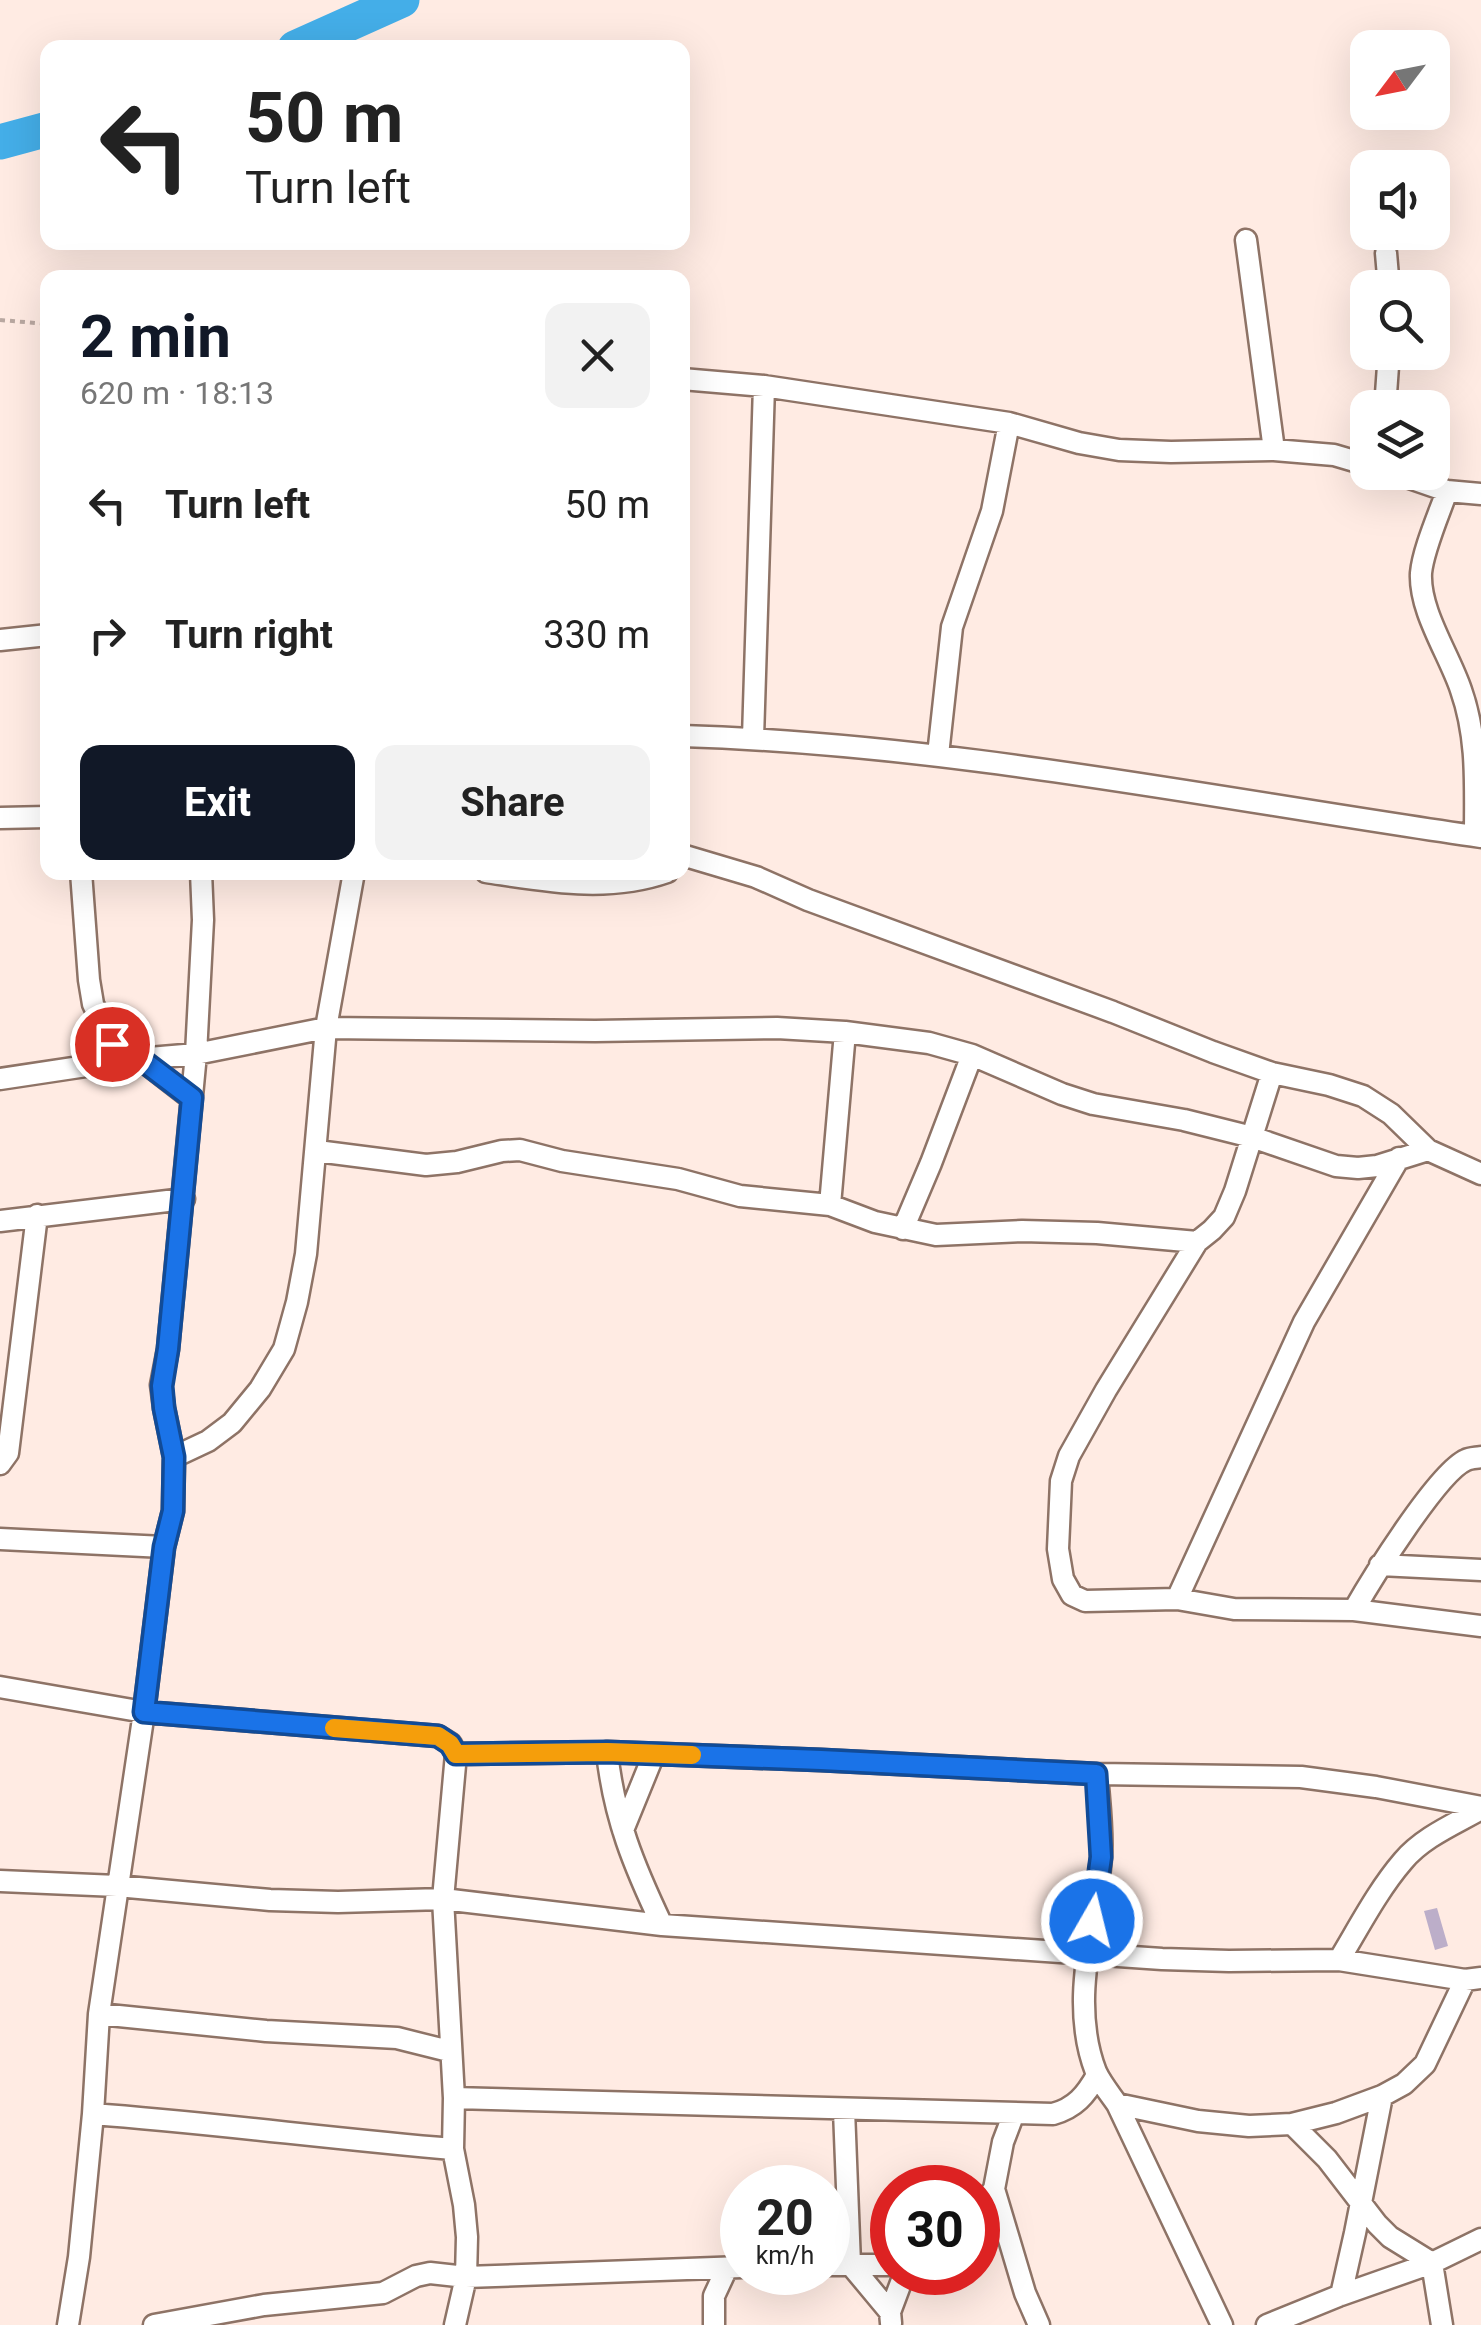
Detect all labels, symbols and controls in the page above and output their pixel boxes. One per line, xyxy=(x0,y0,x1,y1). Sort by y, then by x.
north arrow xyxy=(1350,30,1450,130)
map controls xyxy=(1350,30,1450,490)
text: 50 m xyxy=(245,77,403,159)
icon: left xyxy=(80,80,210,210)
button: sound xyxy=(1350,150,1450,250)
text: Turn left xyxy=(245,161,411,214)
button: search xyxy=(1350,270,1450,370)
text: 2 min xyxy=(80,301,231,372)
button: close xyxy=(545,303,650,408)
text: 620 m · 18:13 xyxy=(80,374,274,412)
button: layers xyxy=(1350,390,1450,490)
icon: left xyxy=(80,478,135,533)
text: Turn left xyxy=(165,483,310,527)
text: 50 m xyxy=(565,483,650,527)
icon: right xyxy=(80,608,135,663)
text: Turn right xyxy=(165,613,333,657)
text: 330 m xyxy=(543,613,650,657)
button: Exit xyxy=(80,745,355,860)
button: Share xyxy=(375,745,650,860)
pin xyxy=(70,1002,155,1087)
icon: arrive xyxy=(85,1017,140,1072)
position arrow xyxy=(1040,1869,1144,1973)
speed limit sign: 30 xyxy=(870,2165,1000,2295)
text: 20 xyxy=(756,2189,814,2247)
text: km/h xyxy=(756,2241,814,2270)

